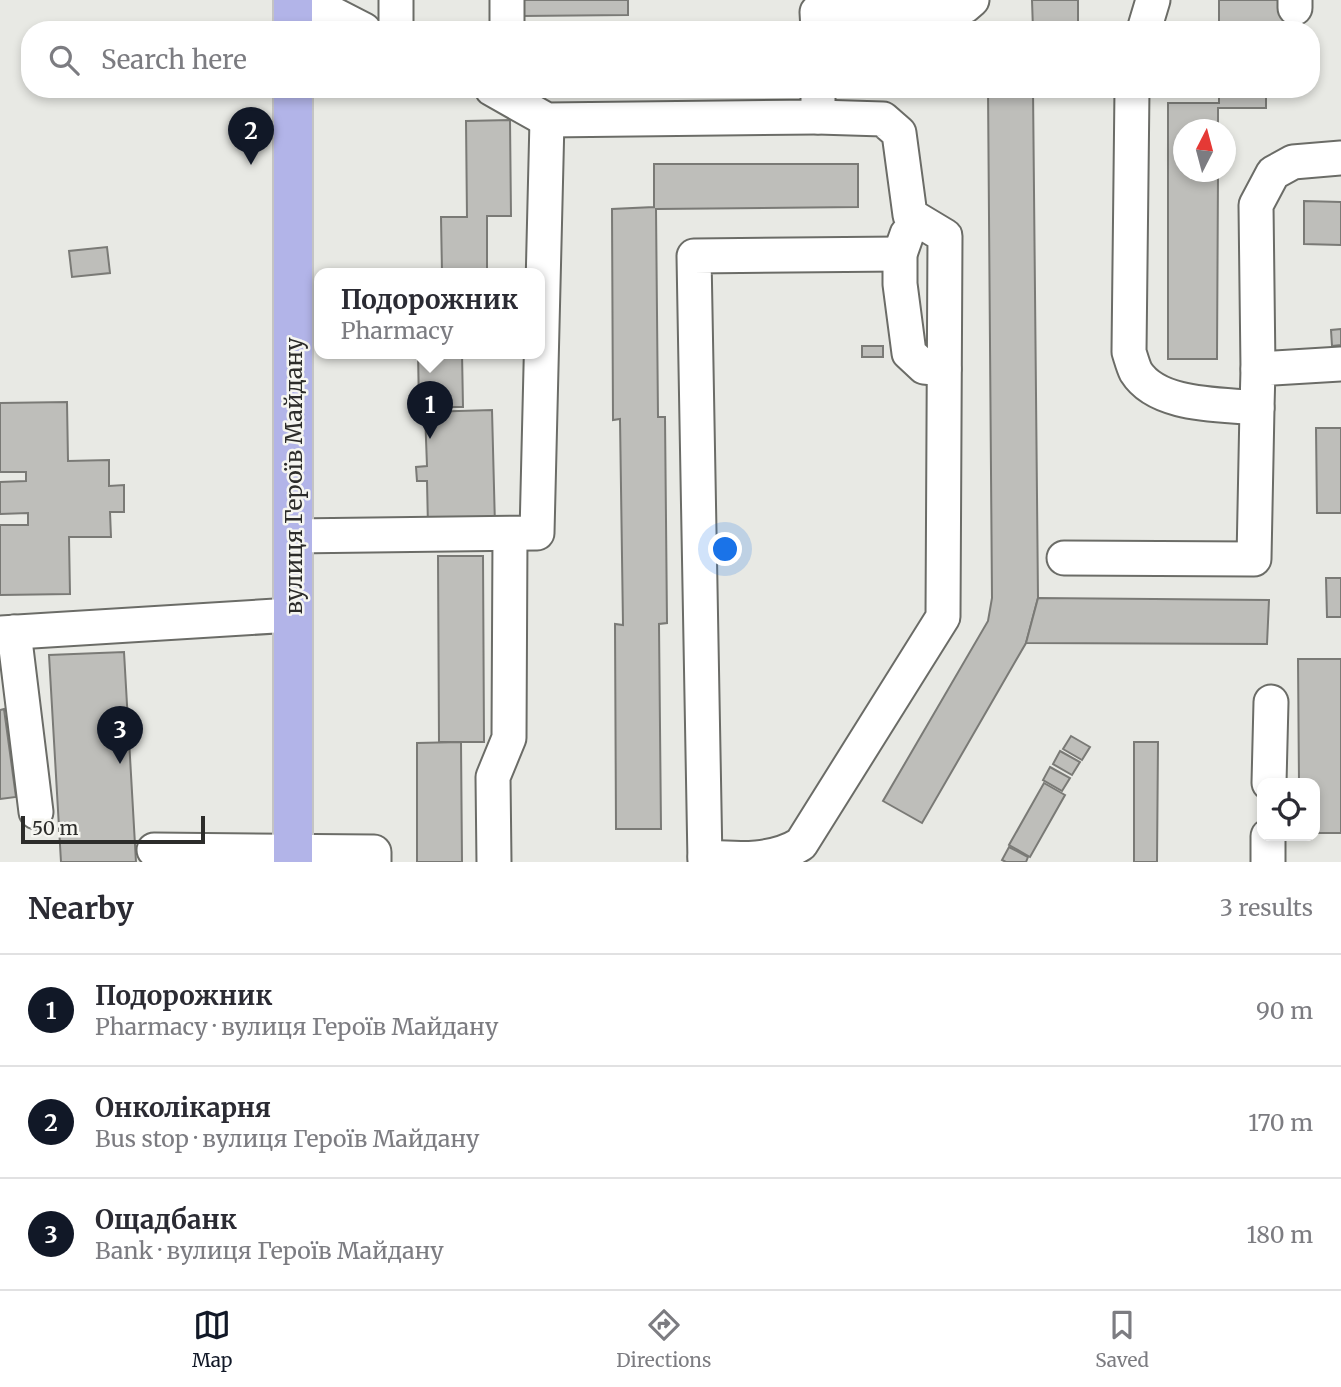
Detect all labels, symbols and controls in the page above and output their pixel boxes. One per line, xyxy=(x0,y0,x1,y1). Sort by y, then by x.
search box xyxy=(21,21,1320,98)
icon: search xyxy=(45,41,83,79)
text: Search here xyxy=(101,43,247,76)
pin: 2 xyxy=(228,107,274,165)
north arrow xyxy=(1173,119,1236,182)
popup xyxy=(314,268,545,359)
text: Подорожник xyxy=(341,283,518,316)
text: Pharmacy xyxy=(341,316,453,345)
street label: вулиця Героїв Майдану xyxy=(279,337,308,615)
pin: 1 xyxy=(407,381,453,439)
your location xyxy=(708,532,742,566)
pin: 3 xyxy=(97,706,143,764)
map controls xyxy=(1257,778,1320,841)
button: locate xyxy=(1257,778,1320,841)
scale bar xyxy=(21,813,205,845)
text: 50 m xyxy=(32,816,78,840)
text: Nearby xyxy=(28,889,134,927)
text: 3 results xyxy=(1220,893,1313,922)
text: Подорожник xyxy=(95,979,273,1012)
text: 1 xyxy=(46,996,56,1025)
text: 90 m xyxy=(1256,996,1313,1025)
text: Pharmacy · вулиця Героїв Майдану xyxy=(95,1012,498,1041)
text: Онколікарня xyxy=(95,1091,271,1124)
text: 2 xyxy=(44,1108,58,1137)
text: 170 m xyxy=(1248,1108,1313,1137)
text: Bus stop · вулиця Героїв Майдану xyxy=(95,1124,480,1153)
text: Ощадбанк xyxy=(95,1203,237,1236)
text: 3 xyxy=(44,1220,58,1249)
text: 180 m xyxy=(1247,1220,1313,1249)
text: Bank · вулиця Героїв Майдану xyxy=(95,1236,444,1265)
tab: Map xyxy=(192,1306,232,1372)
tab: Directions xyxy=(616,1306,711,1372)
tab: Saved xyxy=(1095,1306,1149,1372)

